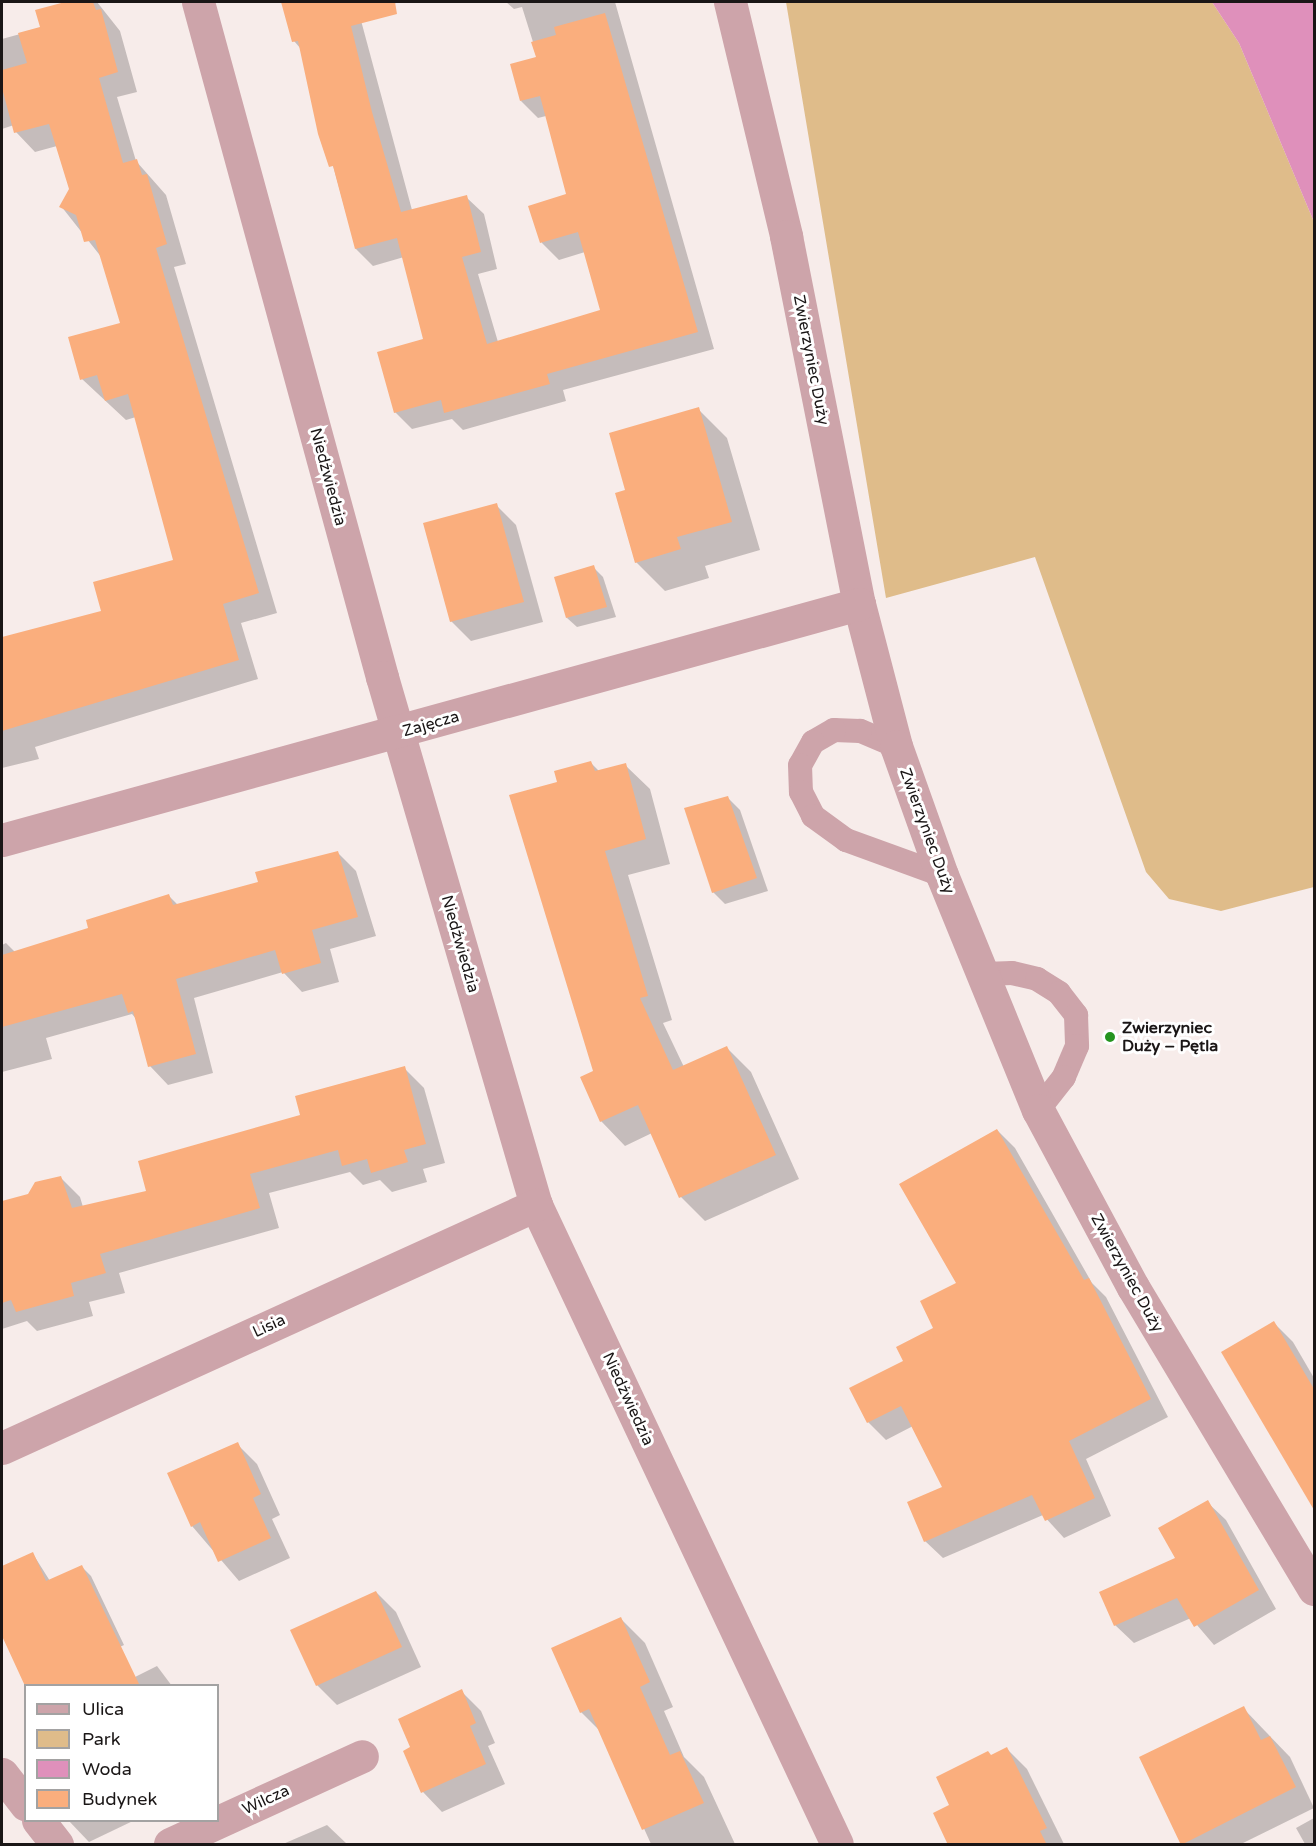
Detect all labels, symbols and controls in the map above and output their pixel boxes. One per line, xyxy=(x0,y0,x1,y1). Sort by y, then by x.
street label: Zwierzyniec Duży xyxy=(789,293,833,427)
street label: Niedźwiedzia xyxy=(306,426,350,528)
street label: Zajęcza xyxy=(401,707,461,741)
street label: Zwierzyniec Duży xyxy=(895,766,959,896)
street label: Niedźwiedzia xyxy=(437,893,483,995)
place label: Zwierzyniec Duży – Pętla xyxy=(1122,1018,1218,1056)
marker: Zwierzyniec Duży – Pętla xyxy=(1103,1030,1117,1044)
street label: Zwierzyniec Duży xyxy=(1087,1211,1167,1335)
street label: Lisia xyxy=(250,1310,288,1342)
street label: Niedźwiedzia xyxy=(598,1349,658,1449)
legend xyxy=(24,1684,219,1822)
text: Ulica xyxy=(82,1698,124,1720)
text: Park xyxy=(82,1728,120,1750)
text: Woda xyxy=(82,1758,132,1780)
street label: Wilcza xyxy=(240,1781,292,1819)
text: Budynek xyxy=(82,1788,157,1810)

